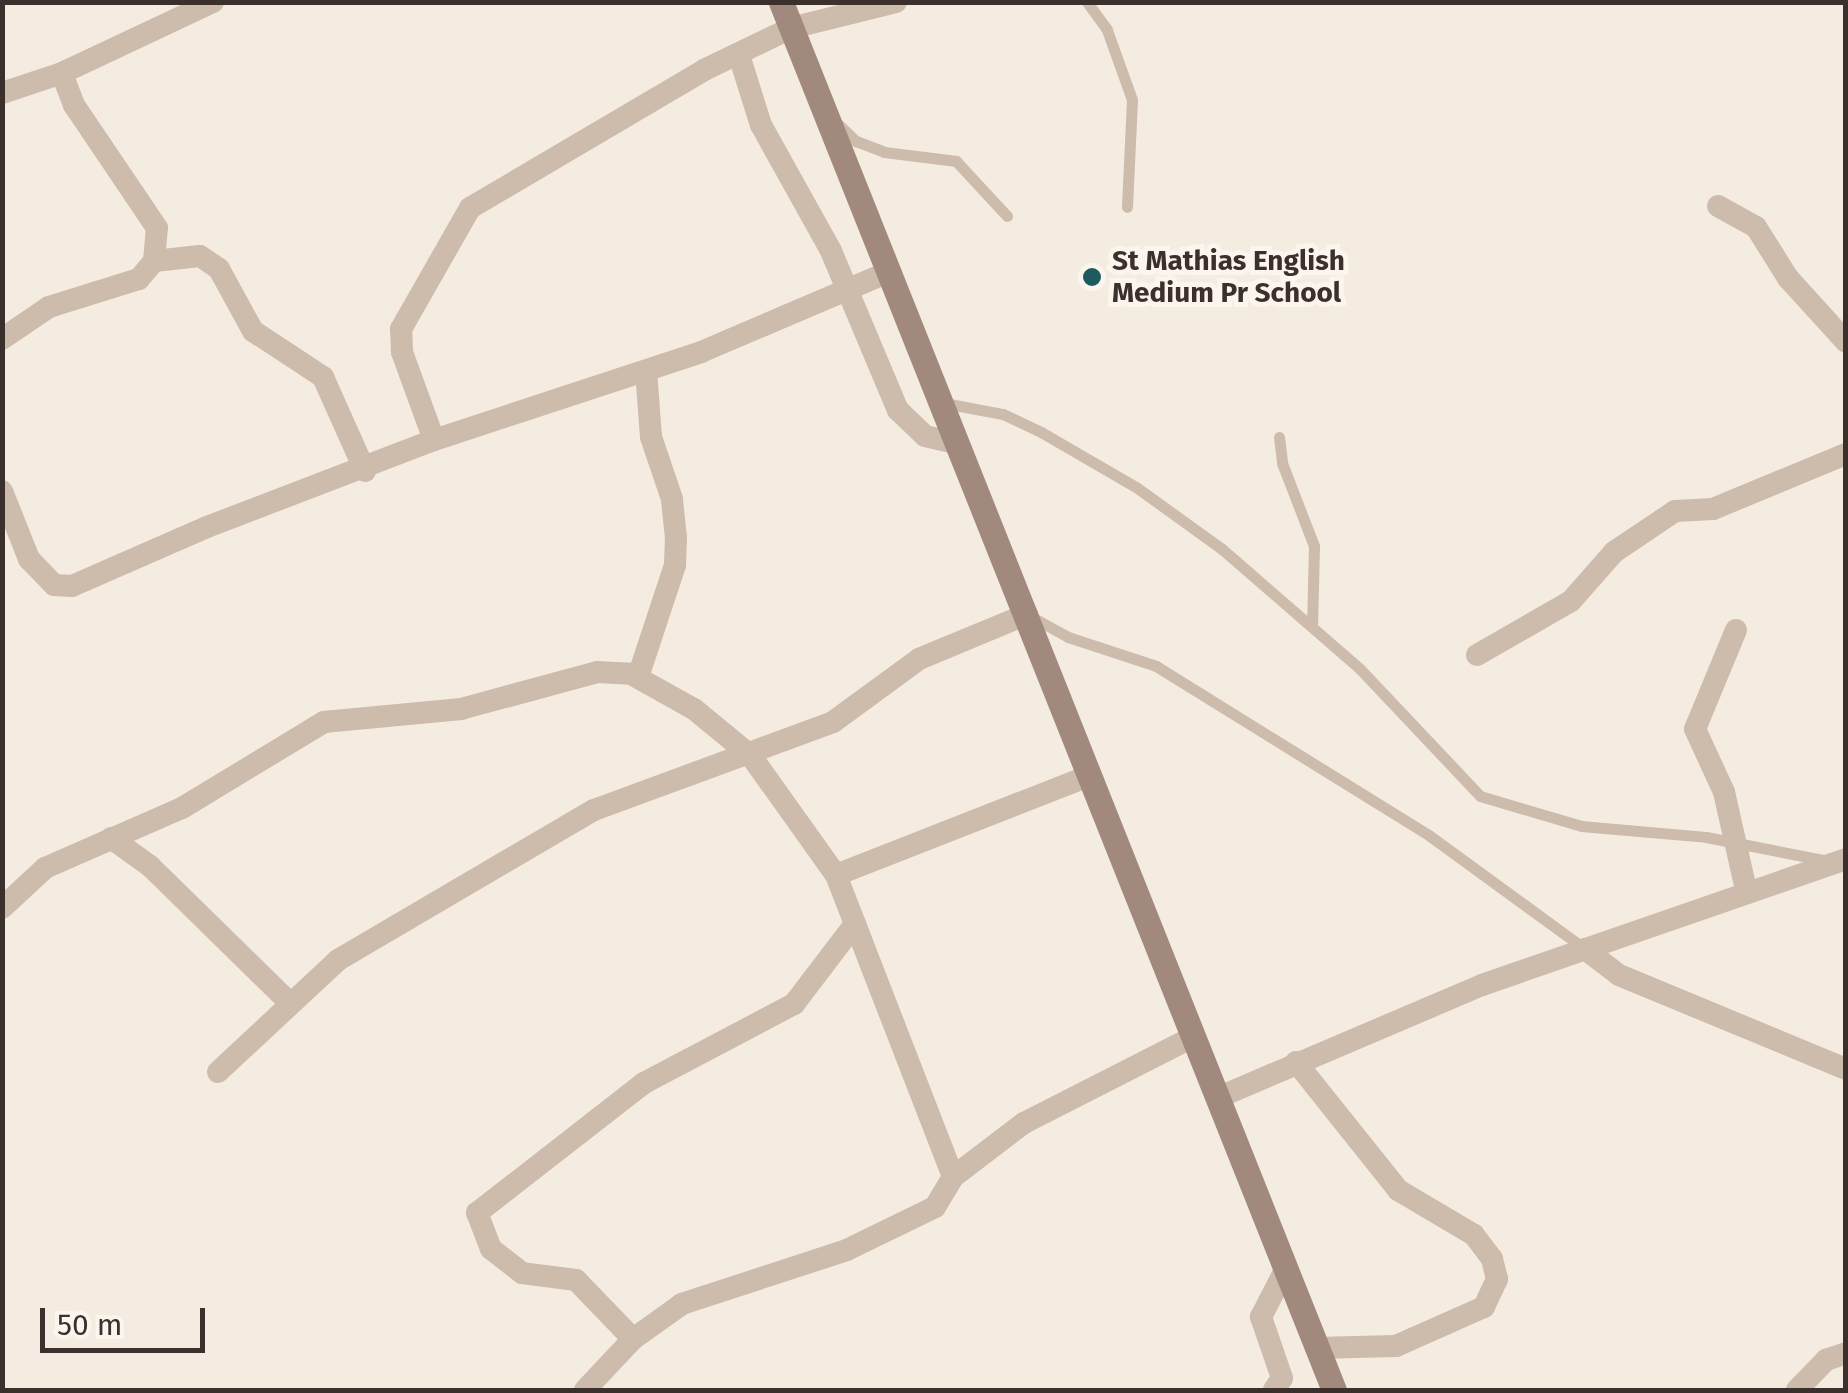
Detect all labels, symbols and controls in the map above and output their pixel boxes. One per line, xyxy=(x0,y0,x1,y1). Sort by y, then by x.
place label: St Mathias English Medium Pr School xyxy=(1112,244,1345,310)
marker: St Mathias English Medium Pr School xyxy=(1081,266,1103,288)
scale bar xyxy=(45,1288,210,1350)
text: 50 m xyxy=(57,1307,122,1343)

